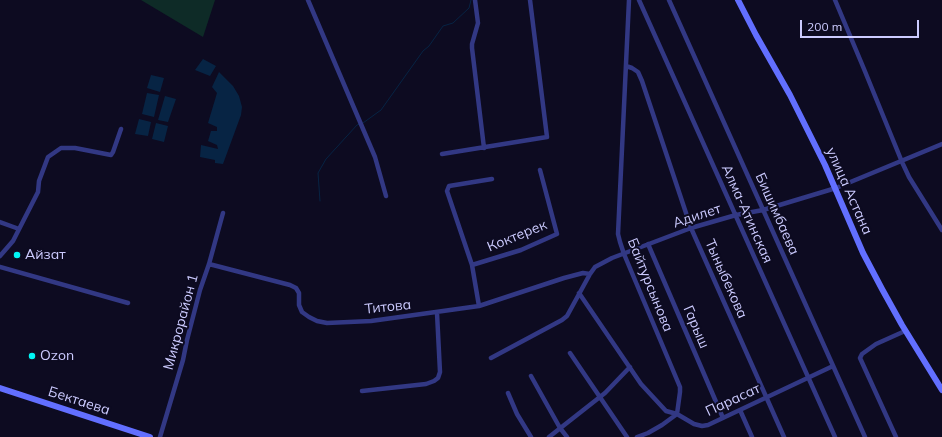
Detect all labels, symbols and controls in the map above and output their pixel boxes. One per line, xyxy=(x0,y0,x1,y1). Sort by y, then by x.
scale bar xyxy=(802,12,921,38)
text: 200 m xyxy=(807,19,842,34)
street label: улица Астана xyxy=(822,145,876,237)
street label: Алма-Атинская xyxy=(718,162,776,266)
street label: Бишимбаева xyxy=(751,170,803,258)
street label: Адилет xyxy=(671,200,723,232)
street label: Коктерек xyxy=(485,216,549,256)
street label: Байтурсынова xyxy=(624,236,676,334)
street label: Тыныбекова xyxy=(701,237,751,321)
place label: Айзат xyxy=(25,247,66,263)
marker: Айзат xyxy=(12,250,22,260)
street label: Микрорайон 1 xyxy=(160,272,202,372)
street label: Титова xyxy=(364,296,412,318)
street label: Гарыш xyxy=(680,303,712,351)
place label: Ozon xyxy=(40,348,74,364)
marker: Ozon xyxy=(27,351,37,361)
street label: Парасат xyxy=(703,380,763,420)
street label: Бектаева xyxy=(46,383,112,419)

